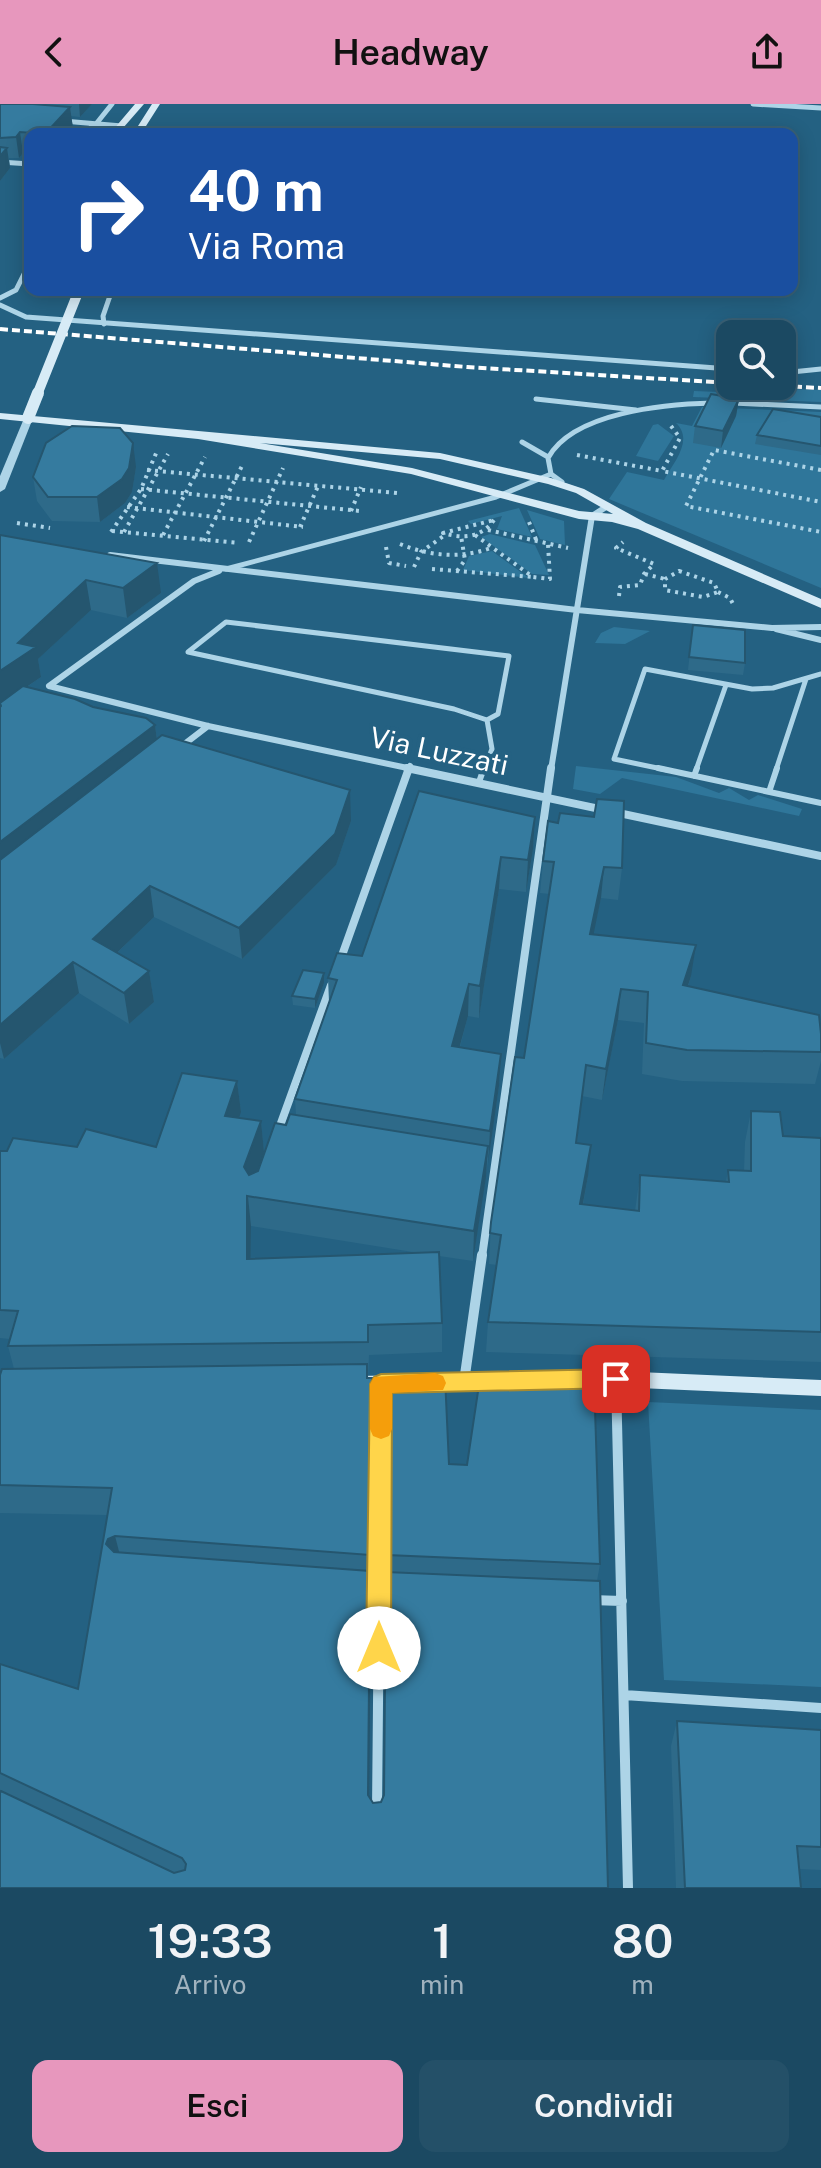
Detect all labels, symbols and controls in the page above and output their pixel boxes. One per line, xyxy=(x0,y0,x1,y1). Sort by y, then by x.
icon: back xyxy=(32,30,76,74)
icon: share xyxy=(745,30,789,74)
text: Headway xyxy=(332,31,489,73)
text: 40 m xyxy=(188,158,324,224)
icon: right xyxy=(56,160,160,264)
text: Via Roma xyxy=(188,225,345,267)
map controls xyxy=(716,320,796,400)
button: search xyxy=(716,320,796,400)
street label: Via Luzzati xyxy=(367,720,511,781)
pin xyxy=(582,1345,650,1413)
icon: arrive xyxy=(594,1357,638,1401)
position arrow xyxy=(337,1606,421,1690)
text: 19:33 xyxy=(148,1912,273,1969)
text: 1 xyxy=(432,1912,452,1969)
text: 80 xyxy=(612,1912,673,1969)
text: Arrivo xyxy=(174,1969,246,2000)
text: min xyxy=(420,1969,464,2000)
text: m xyxy=(631,1969,654,2000)
button: Esci xyxy=(32,2060,403,2152)
button: Condividi xyxy=(419,2060,789,2152)

